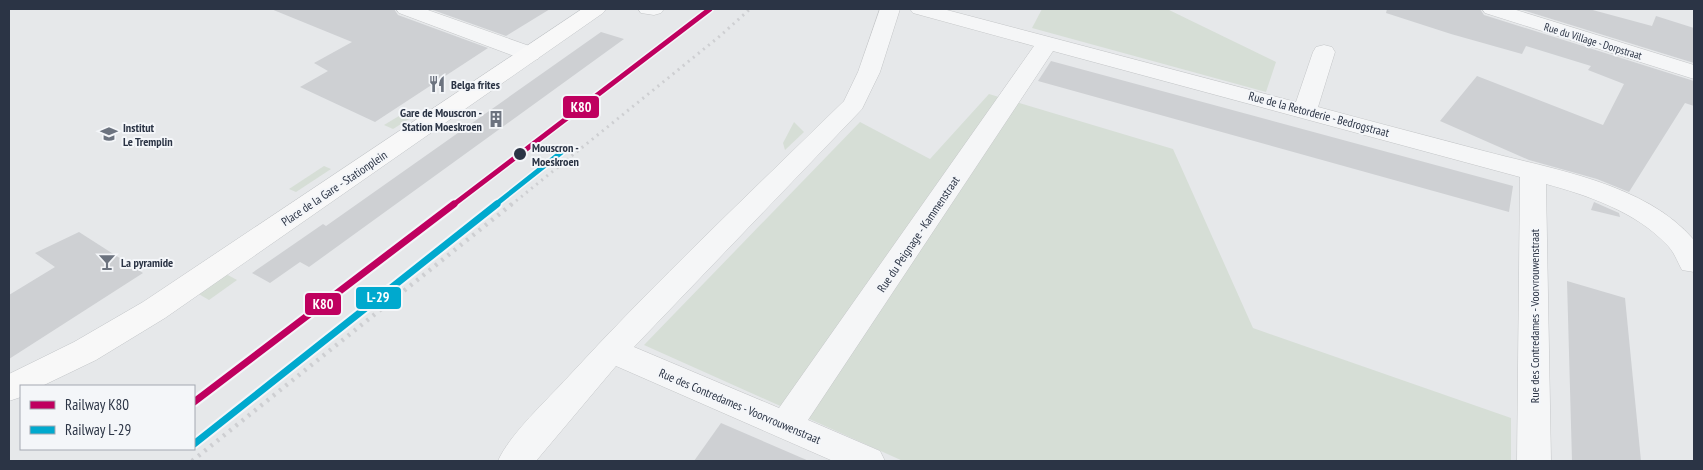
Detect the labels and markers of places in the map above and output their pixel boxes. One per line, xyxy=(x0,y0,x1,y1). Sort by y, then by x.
restaurant icon: Belga frites xyxy=(427,74,447,94)
place label: Belga frites xyxy=(451,77,500,92)
place label: Gare de Mouscron - Station Moeskroen xyxy=(400,105,482,134)
building icon: Gare de Mouscron - Station Moeskroen xyxy=(486,109,506,129)
place label: Institut Le Tremplin xyxy=(123,120,173,149)
school or university icon: Institut Le Tremplin xyxy=(99,124,119,144)
place label: Mouscron - Moeskroen xyxy=(532,140,579,169)
marker: Mouscron - Moeskroen xyxy=(512,146,528,162)
bar icon: La pyramide xyxy=(97,252,117,272)
place label: La pyramide xyxy=(121,255,173,270)

